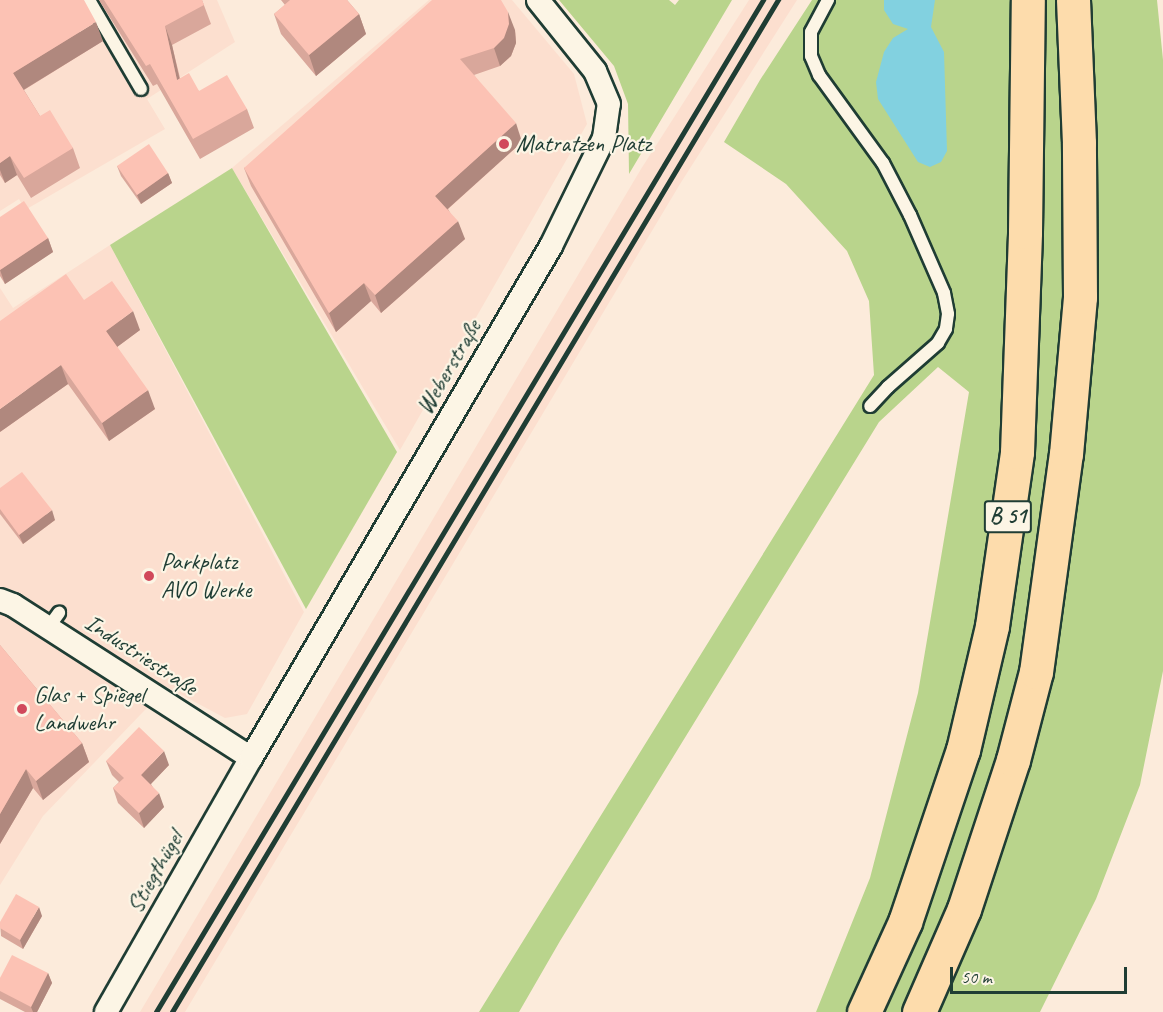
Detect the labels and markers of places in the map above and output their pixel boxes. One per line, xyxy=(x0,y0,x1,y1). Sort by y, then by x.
place label: Matratzen Platz xyxy=(516,130,651,158)
marker: Matratzen Platz xyxy=(497,137,511,151)
place label: Parkplatz AVO Werke xyxy=(161,548,252,604)
marker: Parkplatz AVO Werke xyxy=(142,569,156,583)
place label: Glas + Spiegel Landwehr xyxy=(34,681,144,737)
marker: Glas + Spiegel Landwehr xyxy=(15,702,29,716)

